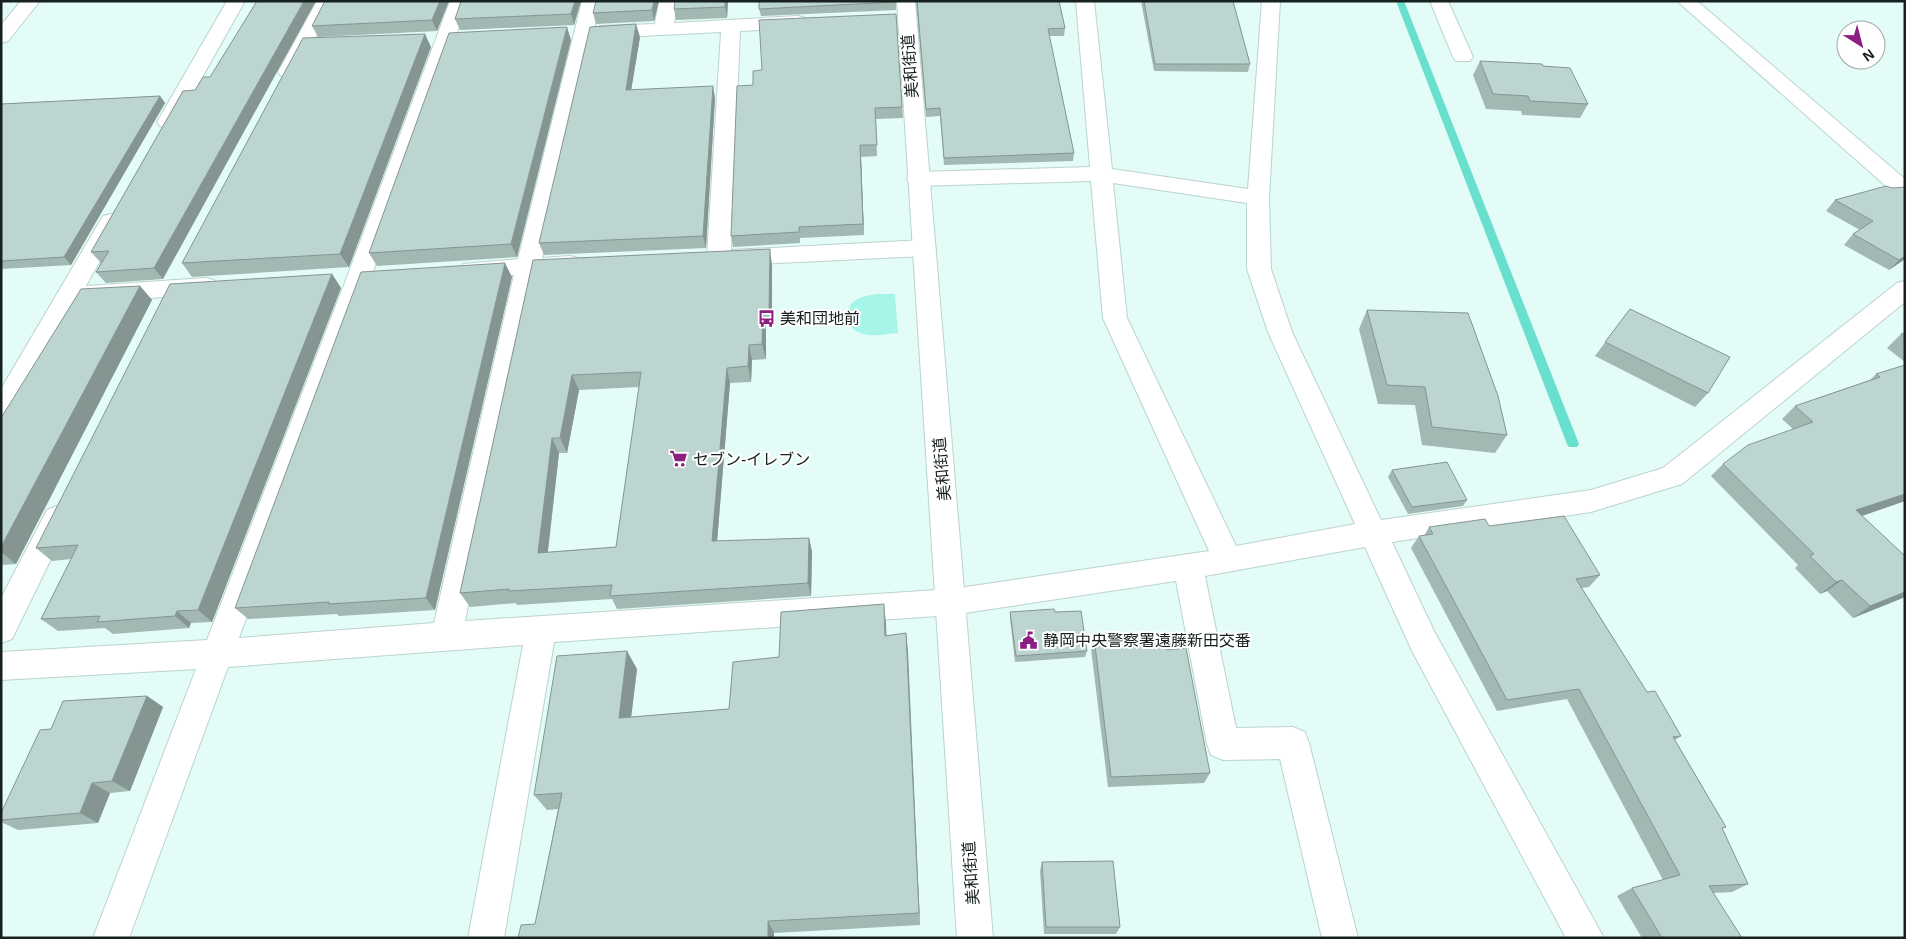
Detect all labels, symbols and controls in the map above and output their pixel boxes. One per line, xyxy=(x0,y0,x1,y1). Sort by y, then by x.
north arrow xyxy=(1836,20,1886,70)
street label: 美和街道 xyxy=(899,33,921,99)
text: N xyxy=(1860,46,1877,65)
bus stop icon: 美和団地前 xyxy=(756,308,776,328)
place label: 美和団地前 xyxy=(780,310,860,327)
street label: 美和街道 xyxy=(931,436,953,502)
supermarket icon: セブン-イレブン xyxy=(669,449,689,469)
place label: セブン-イレブン xyxy=(693,451,810,468)
public building icon: 静岡中央警察署遠藤新田交番 xyxy=(1019,630,1039,650)
place label: 静岡中央警察署遠藤新田交番 xyxy=(1043,632,1251,649)
street label: 美和街道 xyxy=(960,840,982,906)

